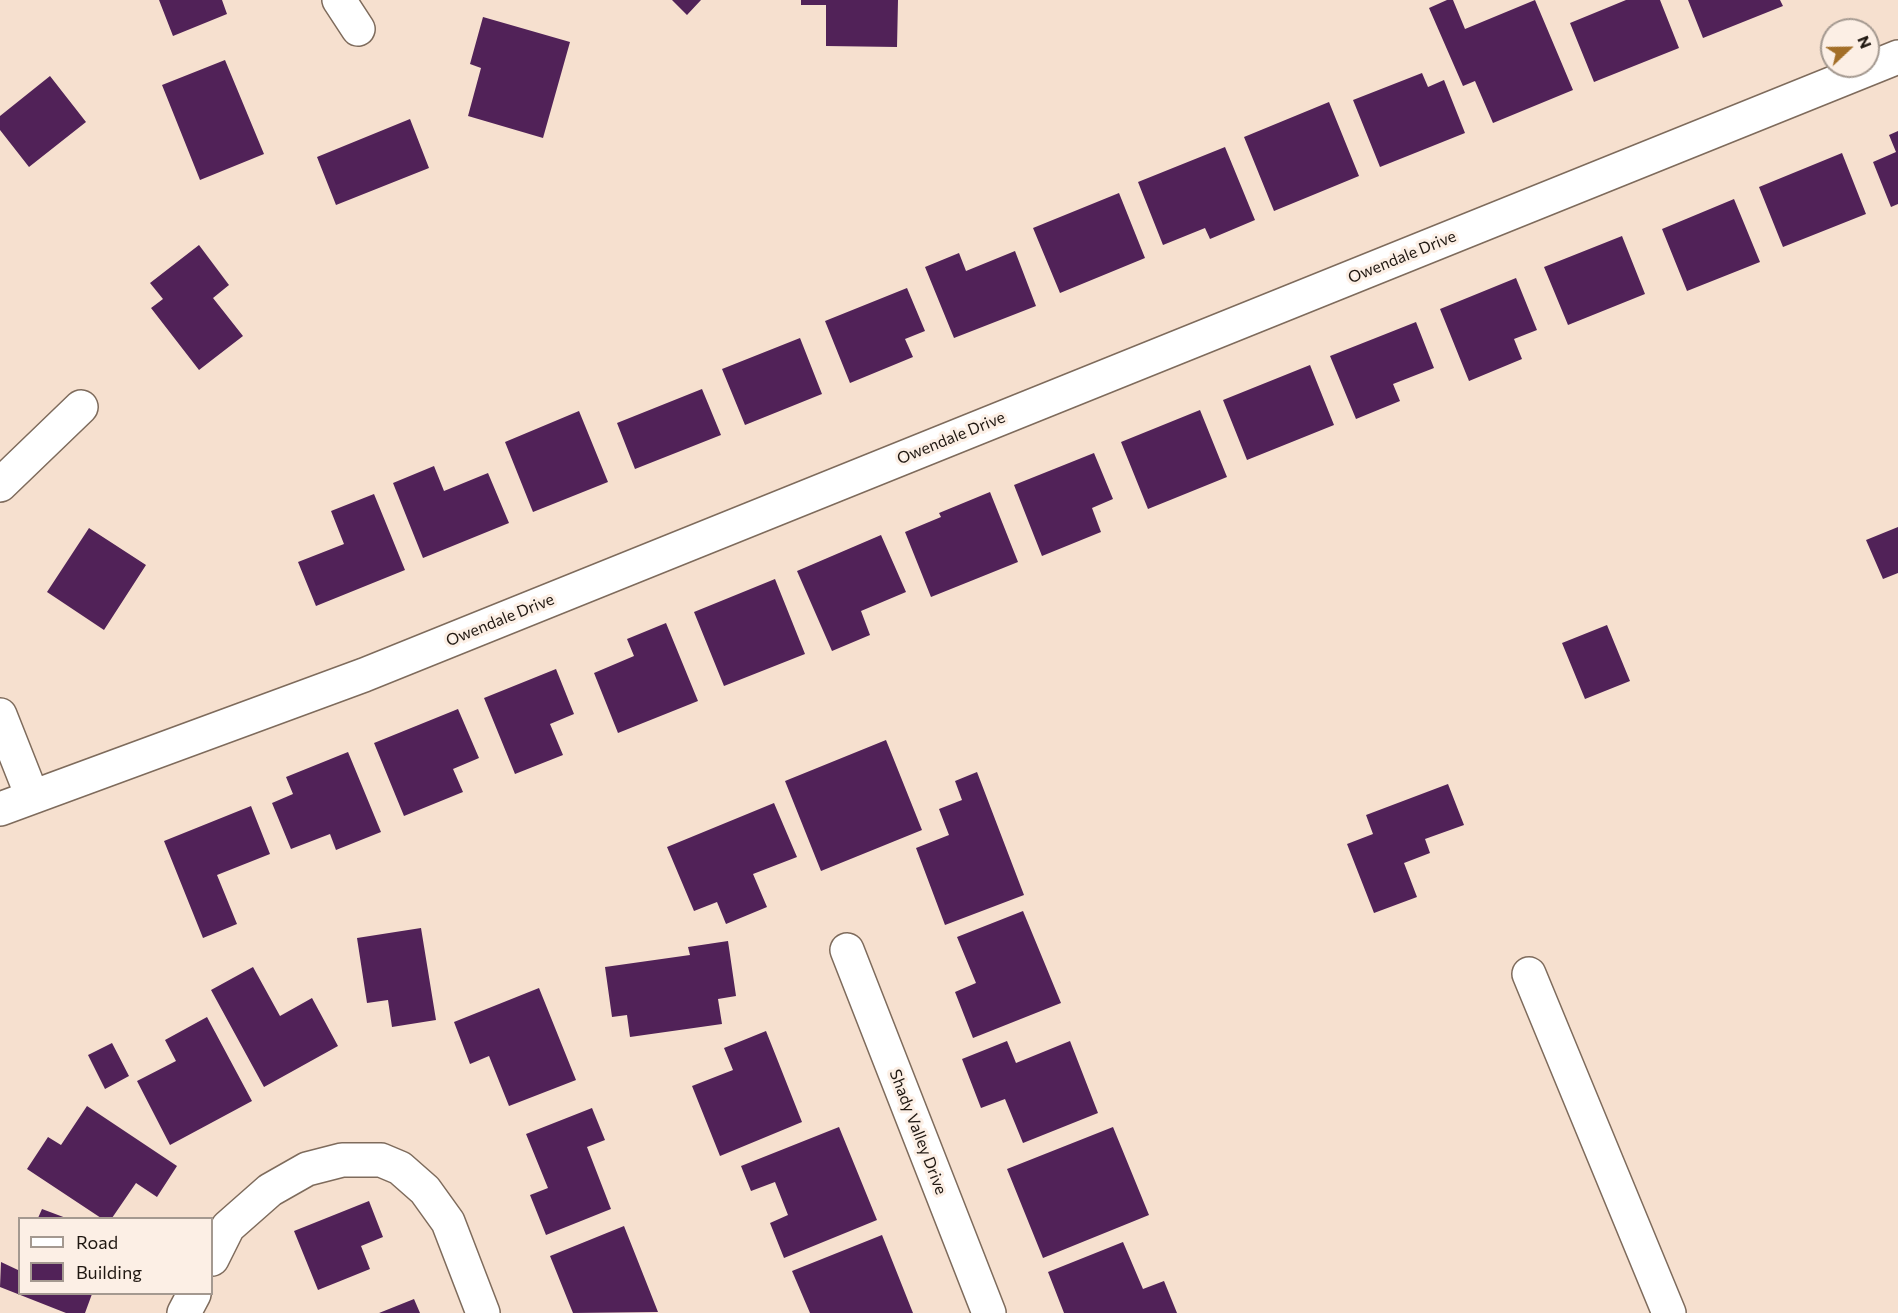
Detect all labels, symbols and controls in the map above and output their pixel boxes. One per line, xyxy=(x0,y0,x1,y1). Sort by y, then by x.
north arrow xyxy=(1820,18,1880,78)
text: N xyxy=(1854,33,1876,51)
street label: Owendale Drive xyxy=(1345,227,1459,287)
street label: Owendale Drive xyxy=(894,408,1008,468)
street label: Owendale Drive xyxy=(443,590,557,650)
street label: Shady Valley Drive xyxy=(885,1067,951,1197)
legend xyxy=(18,1217,213,1295)
text: Road xyxy=(76,1231,118,1253)
text: Building xyxy=(76,1261,142,1283)

